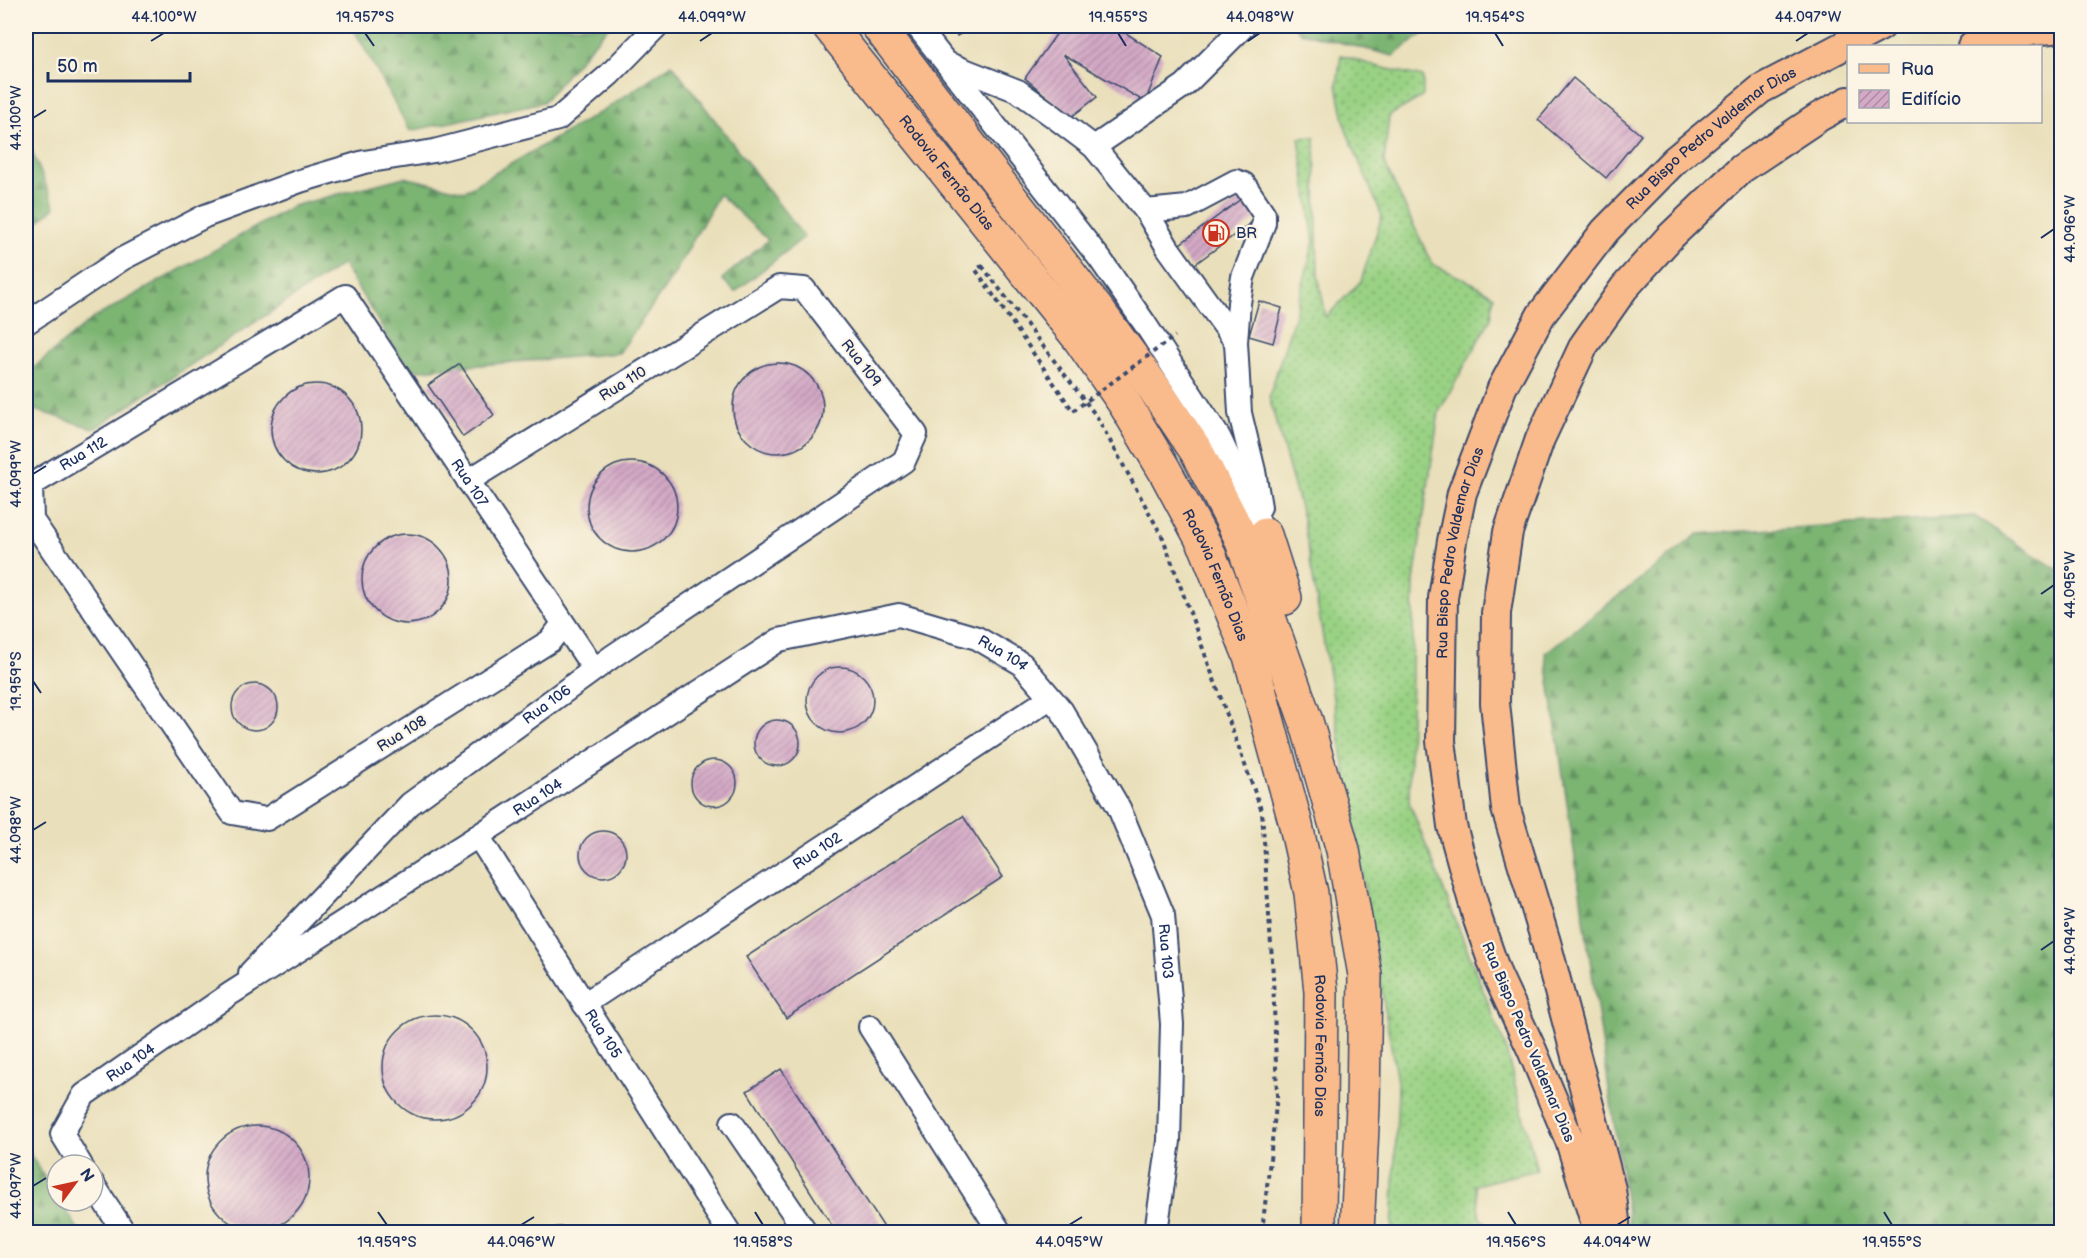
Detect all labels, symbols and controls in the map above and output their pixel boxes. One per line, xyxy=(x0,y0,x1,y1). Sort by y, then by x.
text: 44.100°W xyxy=(131,8,197,27)
text: 19.957°S xyxy=(336,8,394,27)
text: 44.099°W xyxy=(678,8,746,27)
text: 19.955°S xyxy=(1088,8,1148,27)
text: 44.098°W xyxy=(1226,8,1294,27)
text: 19.954°S xyxy=(1465,8,1525,27)
text: 44.097°W xyxy=(1775,8,1842,27)
scale bar xyxy=(48,45,190,83)
legend xyxy=(1847,45,2042,123)
text: 50 m xyxy=(57,56,98,77)
text: Rua xyxy=(1901,59,1934,80)
street label: Rua Bispo Pedro Valdemar Dias xyxy=(1622,63,1800,214)
text: 44.100°W xyxy=(7,85,26,151)
text: Edifício xyxy=(1901,89,1961,110)
street label: Rodovia Fernão Dias xyxy=(895,111,999,235)
text: 44.096°W xyxy=(2061,195,2080,263)
fuel station icon: BR xyxy=(1201,218,1231,248)
place label: BR xyxy=(1236,224,1257,243)
street label: Rua 109 xyxy=(837,336,885,390)
street label: Rua 110 xyxy=(596,362,650,406)
street label: Rua 112 xyxy=(56,432,111,475)
text: 44.099°W xyxy=(7,440,26,508)
street label: Rua Bispo Pedro Valdemar Dias xyxy=(1433,444,1488,659)
street label: Rua 107 xyxy=(447,455,493,511)
street label: Rodovia Fernão Dias xyxy=(1178,506,1253,644)
text: 44.095°W xyxy=(2061,551,2080,619)
street label: Rua 104 xyxy=(974,631,1033,675)
text: 19.959°S xyxy=(7,651,26,711)
street label: Rua 106 xyxy=(519,680,575,728)
street label: Rua 108 xyxy=(374,711,431,757)
street label: Rua 104 xyxy=(509,774,566,820)
text: 44.098°W xyxy=(7,796,26,864)
street label: Rua 102 xyxy=(789,828,846,874)
text: 44.094°W xyxy=(2061,907,2080,975)
street label: Rua 103 xyxy=(1154,923,1178,980)
street label: Rua Bispo Pedro Valdemar Dias xyxy=(1477,939,1579,1145)
street label: Rodovia Fernão Dias xyxy=(1310,973,1331,1117)
street label: Rua 105 xyxy=(581,1005,626,1062)
street label: Rua 104 xyxy=(103,1039,159,1086)
text: 44.097°W xyxy=(7,1152,26,1219)
north arrow xyxy=(45,1153,105,1213)
text: N xyxy=(75,1165,98,1186)
text: 19.959°S xyxy=(357,1233,417,1252)
text: 44.096°W xyxy=(487,1233,555,1252)
text: 19.958°S xyxy=(733,1233,793,1252)
text: 44.095°W xyxy=(1035,1233,1103,1252)
text: 19.956°S xyxy=(1486,1233,1546,1252)
text: 44.094°W xyxy=(1583,1233,1651,1252)
text: 19.955°S xyxy=(1862,1233,1922,1252)

